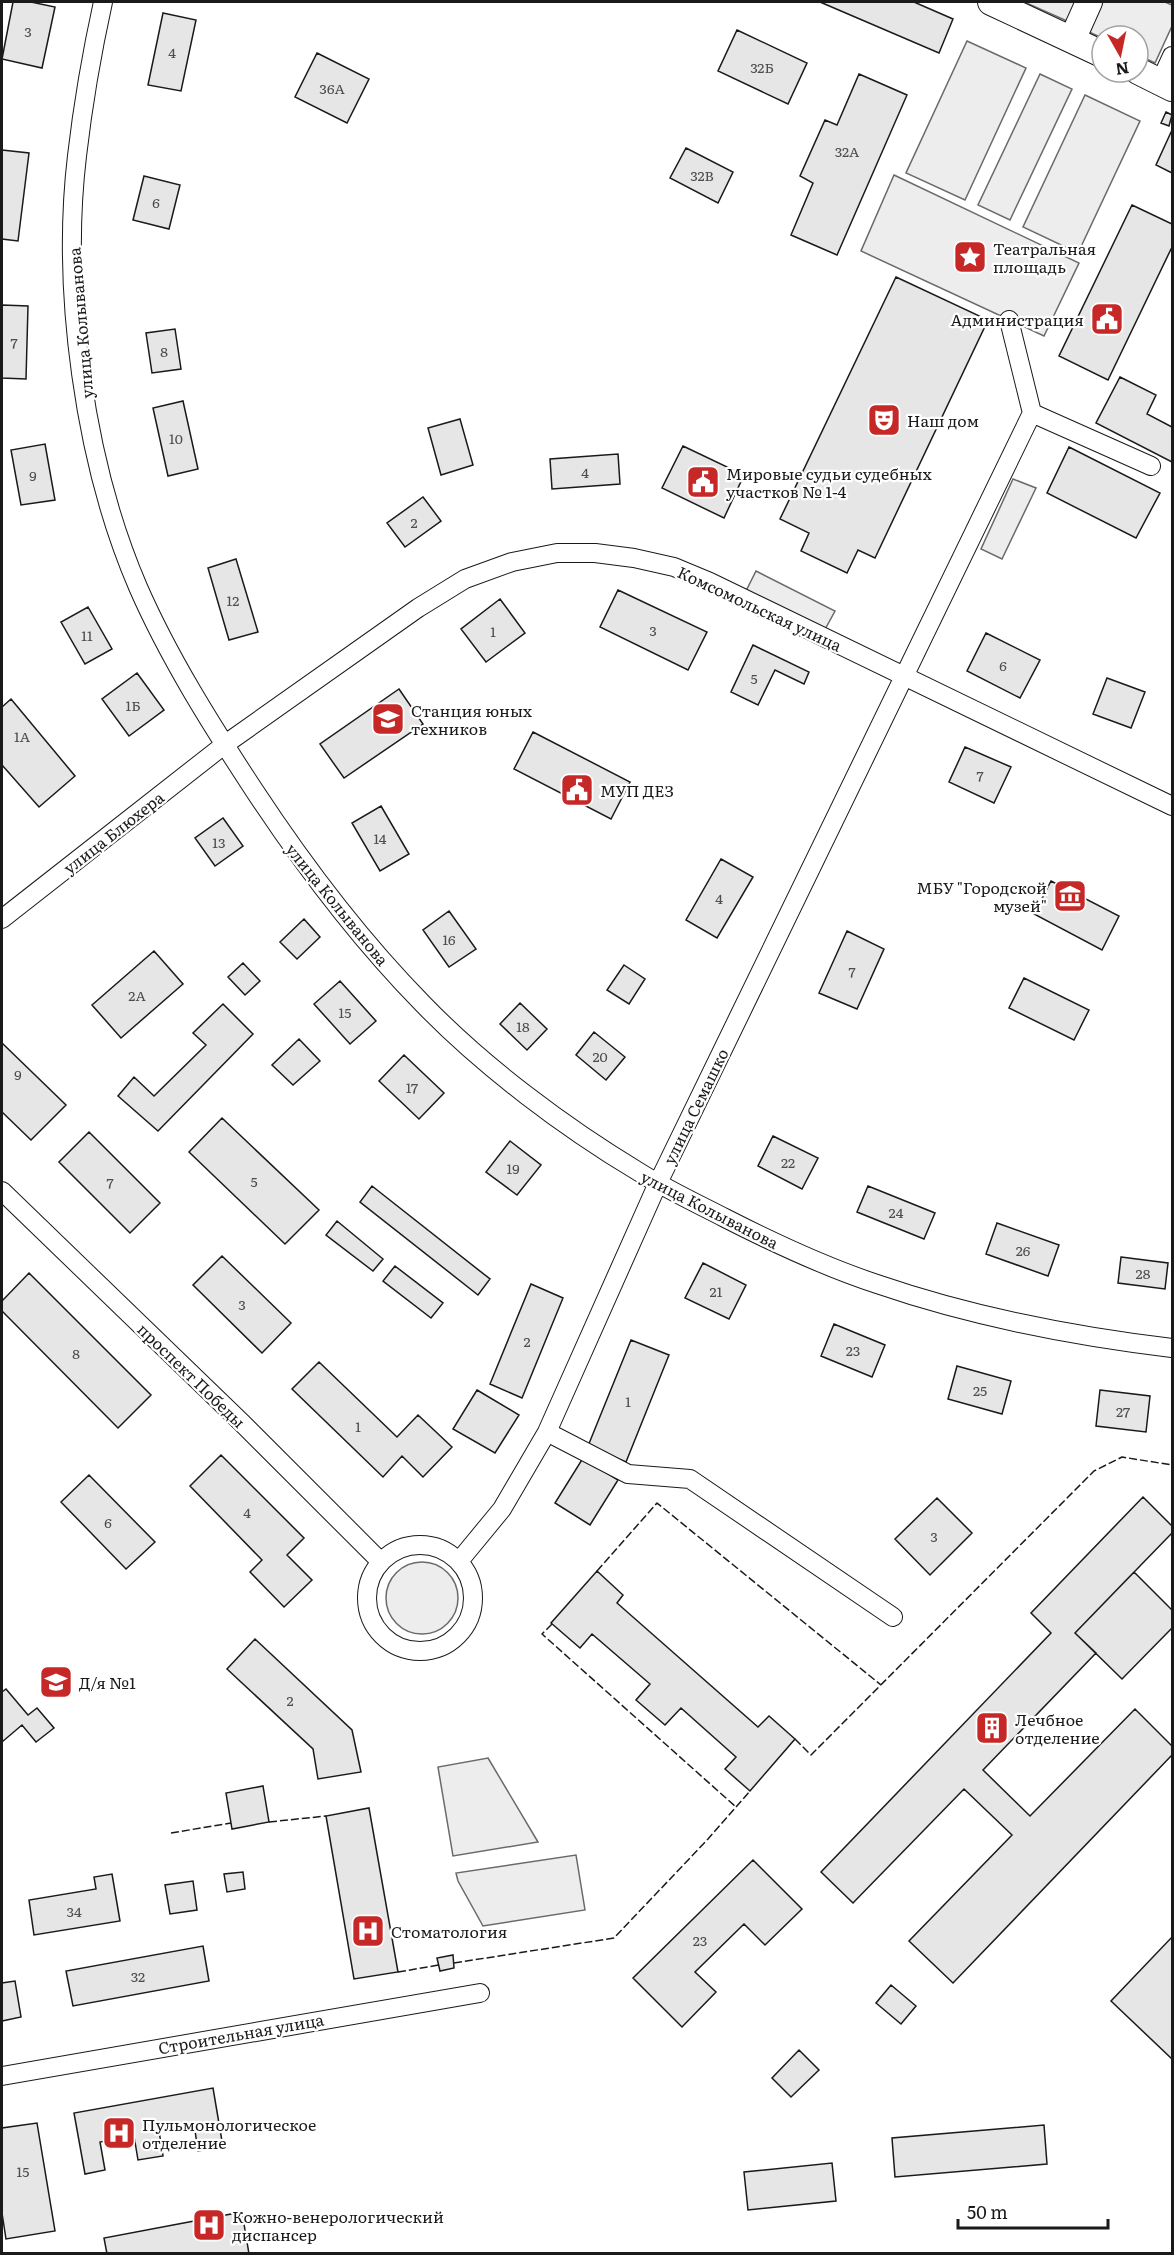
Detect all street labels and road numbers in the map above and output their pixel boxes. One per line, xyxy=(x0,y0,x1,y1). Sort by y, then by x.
street label: улица Колыванова xyxy=(61,246,99,400)
street label: Комсомольская улица xyxy=(674,559,846,657)
street label: улица Блюхера xyxy=(57,785,169,879)
street label: улица Колыванова xyxy=(281,838,395,971)
street label: улица Семашко xyxy=(656,1044,734,1168)
street label: улица Колыванова xyxy=(637,1164,783,1254)
street label: проспект Победы xyxy=(133,1317,251,1433)
street label: Строительная улица xyxy=(156,2007,326,2059)

